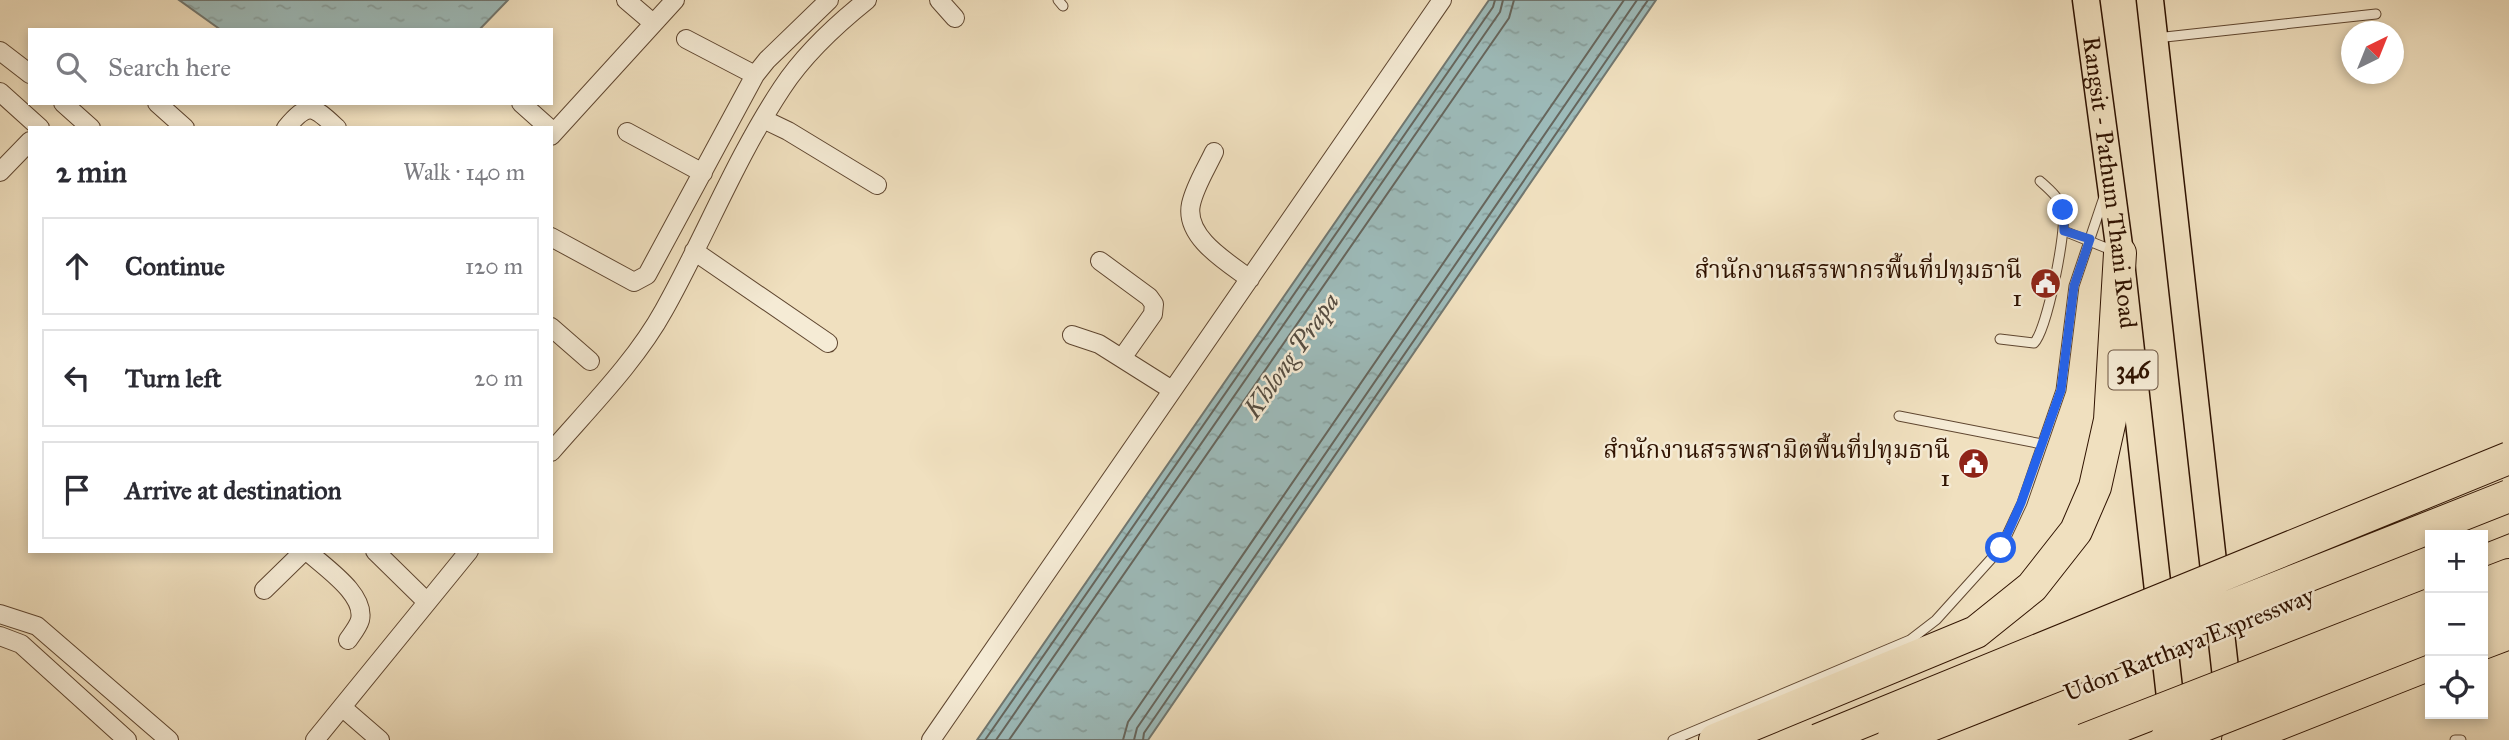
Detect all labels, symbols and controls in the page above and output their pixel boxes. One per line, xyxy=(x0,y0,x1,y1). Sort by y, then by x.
north arrow xyxy=(2341,21,2404,84)
search box xyxy=(28,28,553,105)
street label: Rangsit - Pathum Thani Road xyxy=(2076,35,2143,330)
icon: search xyxy=(52,48,90,86)
text: Search here xyxy=(108,51,231,83)
text: 2 min xyxy=(56,154,127,190)
text: Walk · 140 m xyxy=(403,158,525,186)
route end xyxy=(2047,194,2078,225)
icon: ahead xyxy=(58,247,96,285)
text: Continue xyxy=(125,250,225,282)
text: 120 m xyxy=(465,252,523,280)
place label: สำนักงานสรรพากรพื้นที่ปทุมธานี 1 xyxy=(1694,252,2022,313)
public building icon: สำนักงานสรรพากรพื้นที่ปทุมธานี 1 xyxy=(2028,267,2062,301)
water label: Khlong Prapa xyxy=(1235,286,1347,426)
road number: 346 xyxy=(2108,350,2158,390)
icon: left xyxy=(58,359,96,397)
text: Turn left xyxy=(125,362,221,394)
text: 20 m xyxy=(474,364,523,392)
place label: สำนักงานสรรพสามิตพื้นที่ปทุมธานี 1 xyxy=(1603,432,1950,493)
public building icon: สำนักงานสรรพสามิตพื้นที่ปทุมธานี 1 xyxy=(1956,447,1990,481)
icon: arrive xyxy=(58,471,96,509)
text: Arrive at destination xyxy=(125,474,342,506)
map controls xyxy=(2425,530,2488,719)
button: + xyxy=(2425,530,2488,593)
route start xyxy=(1985,532,2016,563)
street label: Udon Ratthaya Expressway xyxy=(2059,580,2319,708)
button: − xyxy=(2425,593,2488,656)
button: locate xyxy=(2425,656,2488,719)

